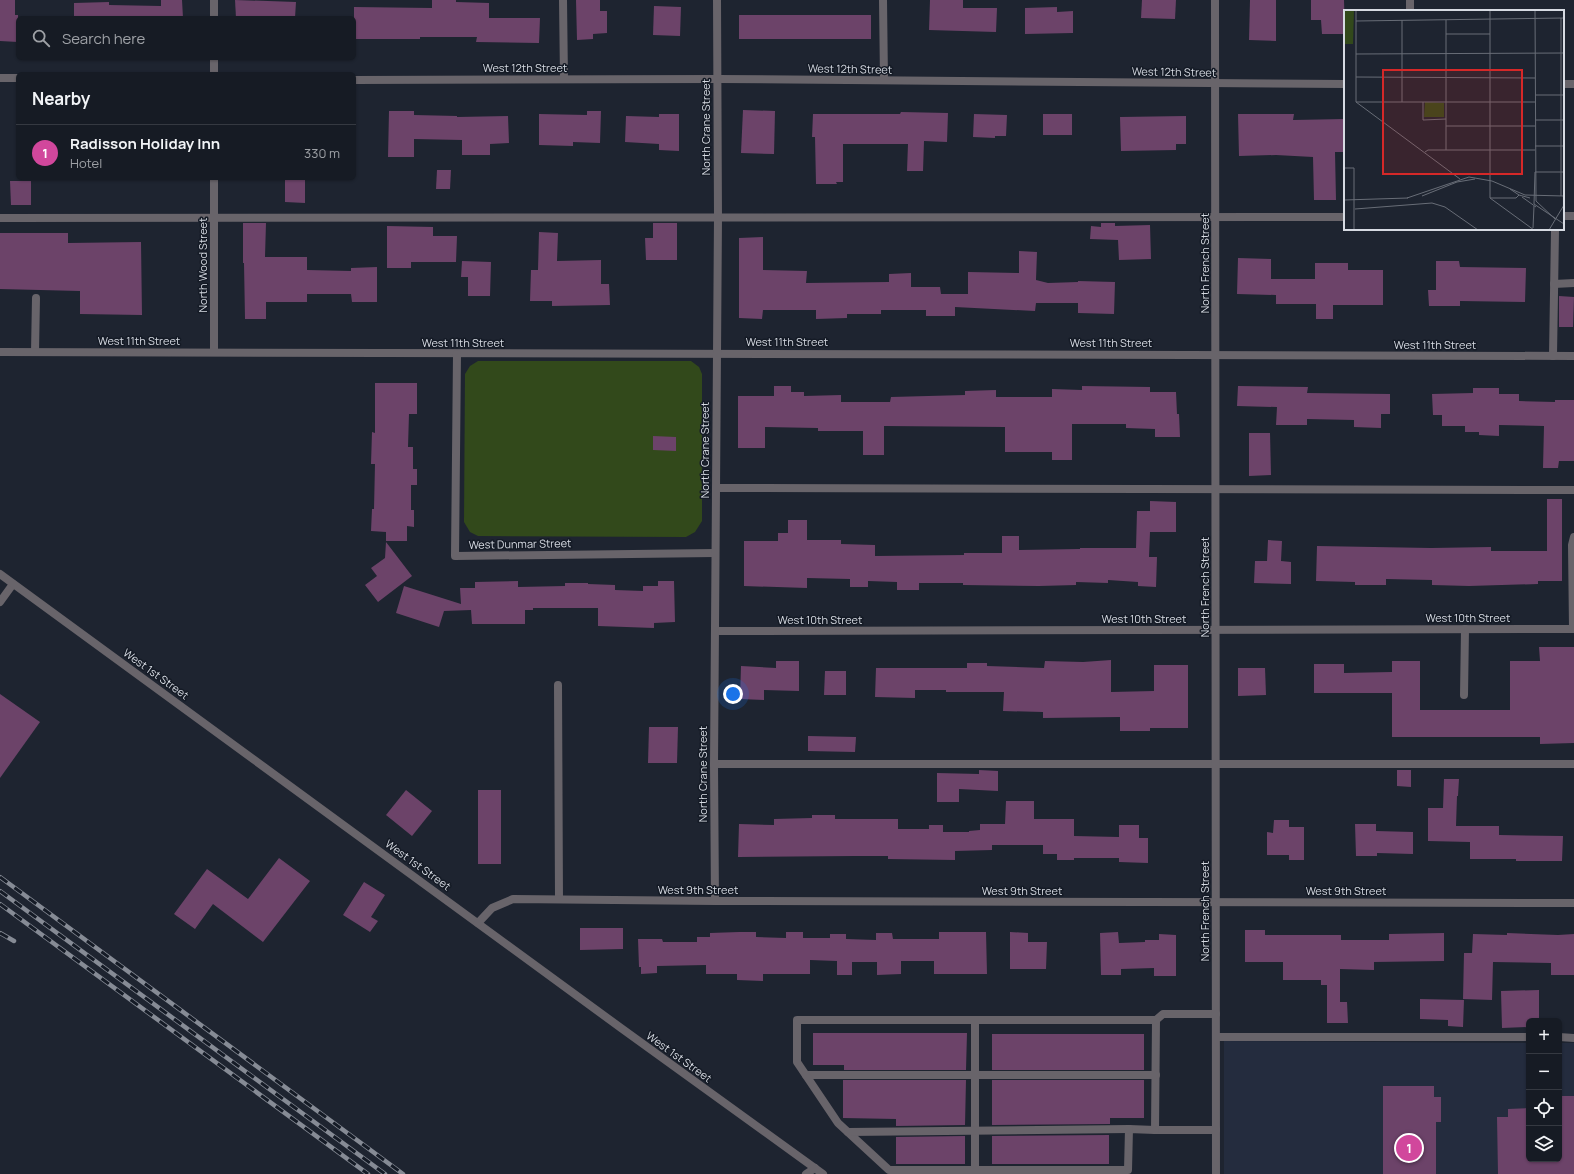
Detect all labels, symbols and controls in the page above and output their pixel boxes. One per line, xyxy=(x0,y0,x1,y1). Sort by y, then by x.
inset map xyxy=(1344,10,1564,230)
search box xyxy=(16,16,356,60)
icon: search xyxy=(30,27,52,49)
text: Search here xyxy=(62,28,145,49)
street label: West 12th Street xyxy=(483,60,567,75)
street label: West 12th Street xyxy=(808,60,892,77)
street label: West 12th Street xyxy=(1132,63,1216,80)
street label: North Crane Street xyxy=(698,79,713,175)
text: Nearby xyxy=(32,87,90,110)
text: Radisson Holiday Inn xyxy=(70,133,220,154)
text: 1 xyxy=(42,144,48,162)
text: 330 m xyxy=(304,144,340,162)
text: Hotel xyxy=(70,154,102,172)
street label: North French Street xyxy=(1197,213,1212,313)
street label: North Wood Street xyxy=(195,218,210,312)
street label: West 11th Street xyxy=(98,333,180,348)
street label: West 11th Street xyxy=(746,334,828,349)
street label: West 11th Street xyxy=(422,335,504,350)
street label: West 11th Street xyxy=(1070,335,1152,350)
street label: West 11th Street xyxy=(1394,337,1476,352)
street label: North Crane Street xyxy=(697,402,712,498)
street label: West Dunmar Street xyxy=(468,535,572,552)
street label: North French Street xyxy=(1197,537,1212,637)
street label: West 10th Street xyxy=(1426,610,1510,625)
street label: West 10th Street xyxy=(1102,611,1186,626)
street label: West 10th Street xyxy=(778,612,862,627)
street label: West 1st Street xyxy=(121,645,192,702)
your location xyxy=(723,684,743,704)
street label: North Crane Street xyxy=(695,726,710,822)
street label: West 1st Street xyxy=(383,836,454,893)
street label: North French Street xyxy=(1197,861,1212,961)
street label: West 9th Street xyxy=(658,882,738,897)
street label: West 9th Street xyxy=(982,883,1062,898)
street label: West 9th Street xyxy=(1306,883,1386,898)
map controls xyxy=(1526,1018,1562,1162)
button: + xyxy=(1526,1018,1562,1054)
street label: West 1st Street xyxy=(644,1028,715,1085)
button: − xyxy=(1526,1054,1562,1090)
button: locate xyxy=(1526,1090,1562,1126)
button: layers xyxy=(1526,1126,1562,1162)
pin: 1 xyxy=(1396,1133,1422,1163)

